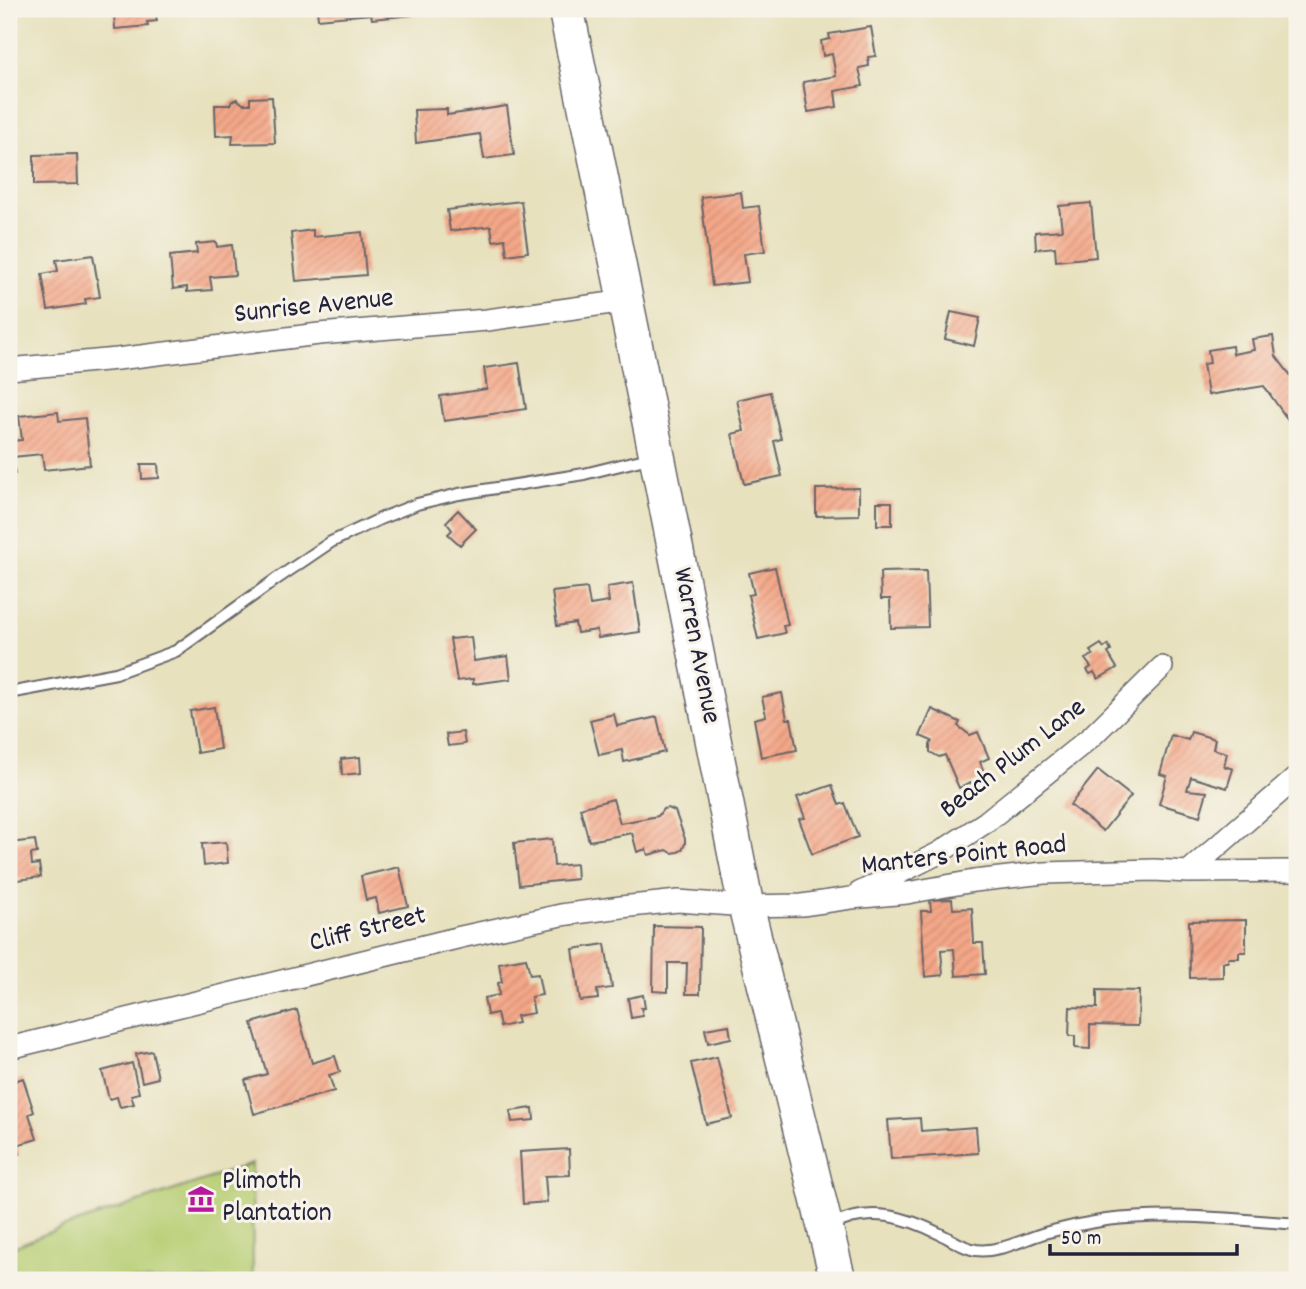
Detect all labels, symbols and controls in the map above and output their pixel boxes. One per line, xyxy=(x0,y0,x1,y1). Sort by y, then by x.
street label: Sunrise Avenue xyxy=(232,280,396,336)
street label: Warren Avenue xyxy=(660,565,730,727)
street label: Beach Plum Lane xyxy=(932,690,1096,830)
street label: Manters Point Road xyxy=(859,826,1069,888)
street label: Cliff Street xyxy=(305,897,431,965)
place label: Plimoth Plantation xyxy=(222,1163,332,1235)
museum icon: Plimoth Plantation xyxy=(186,1184,216,1214)
scale bar xyxy=(1050,1212,1238,1256)
text: 50 m xyxy=(1061,1225,1101,1255)

